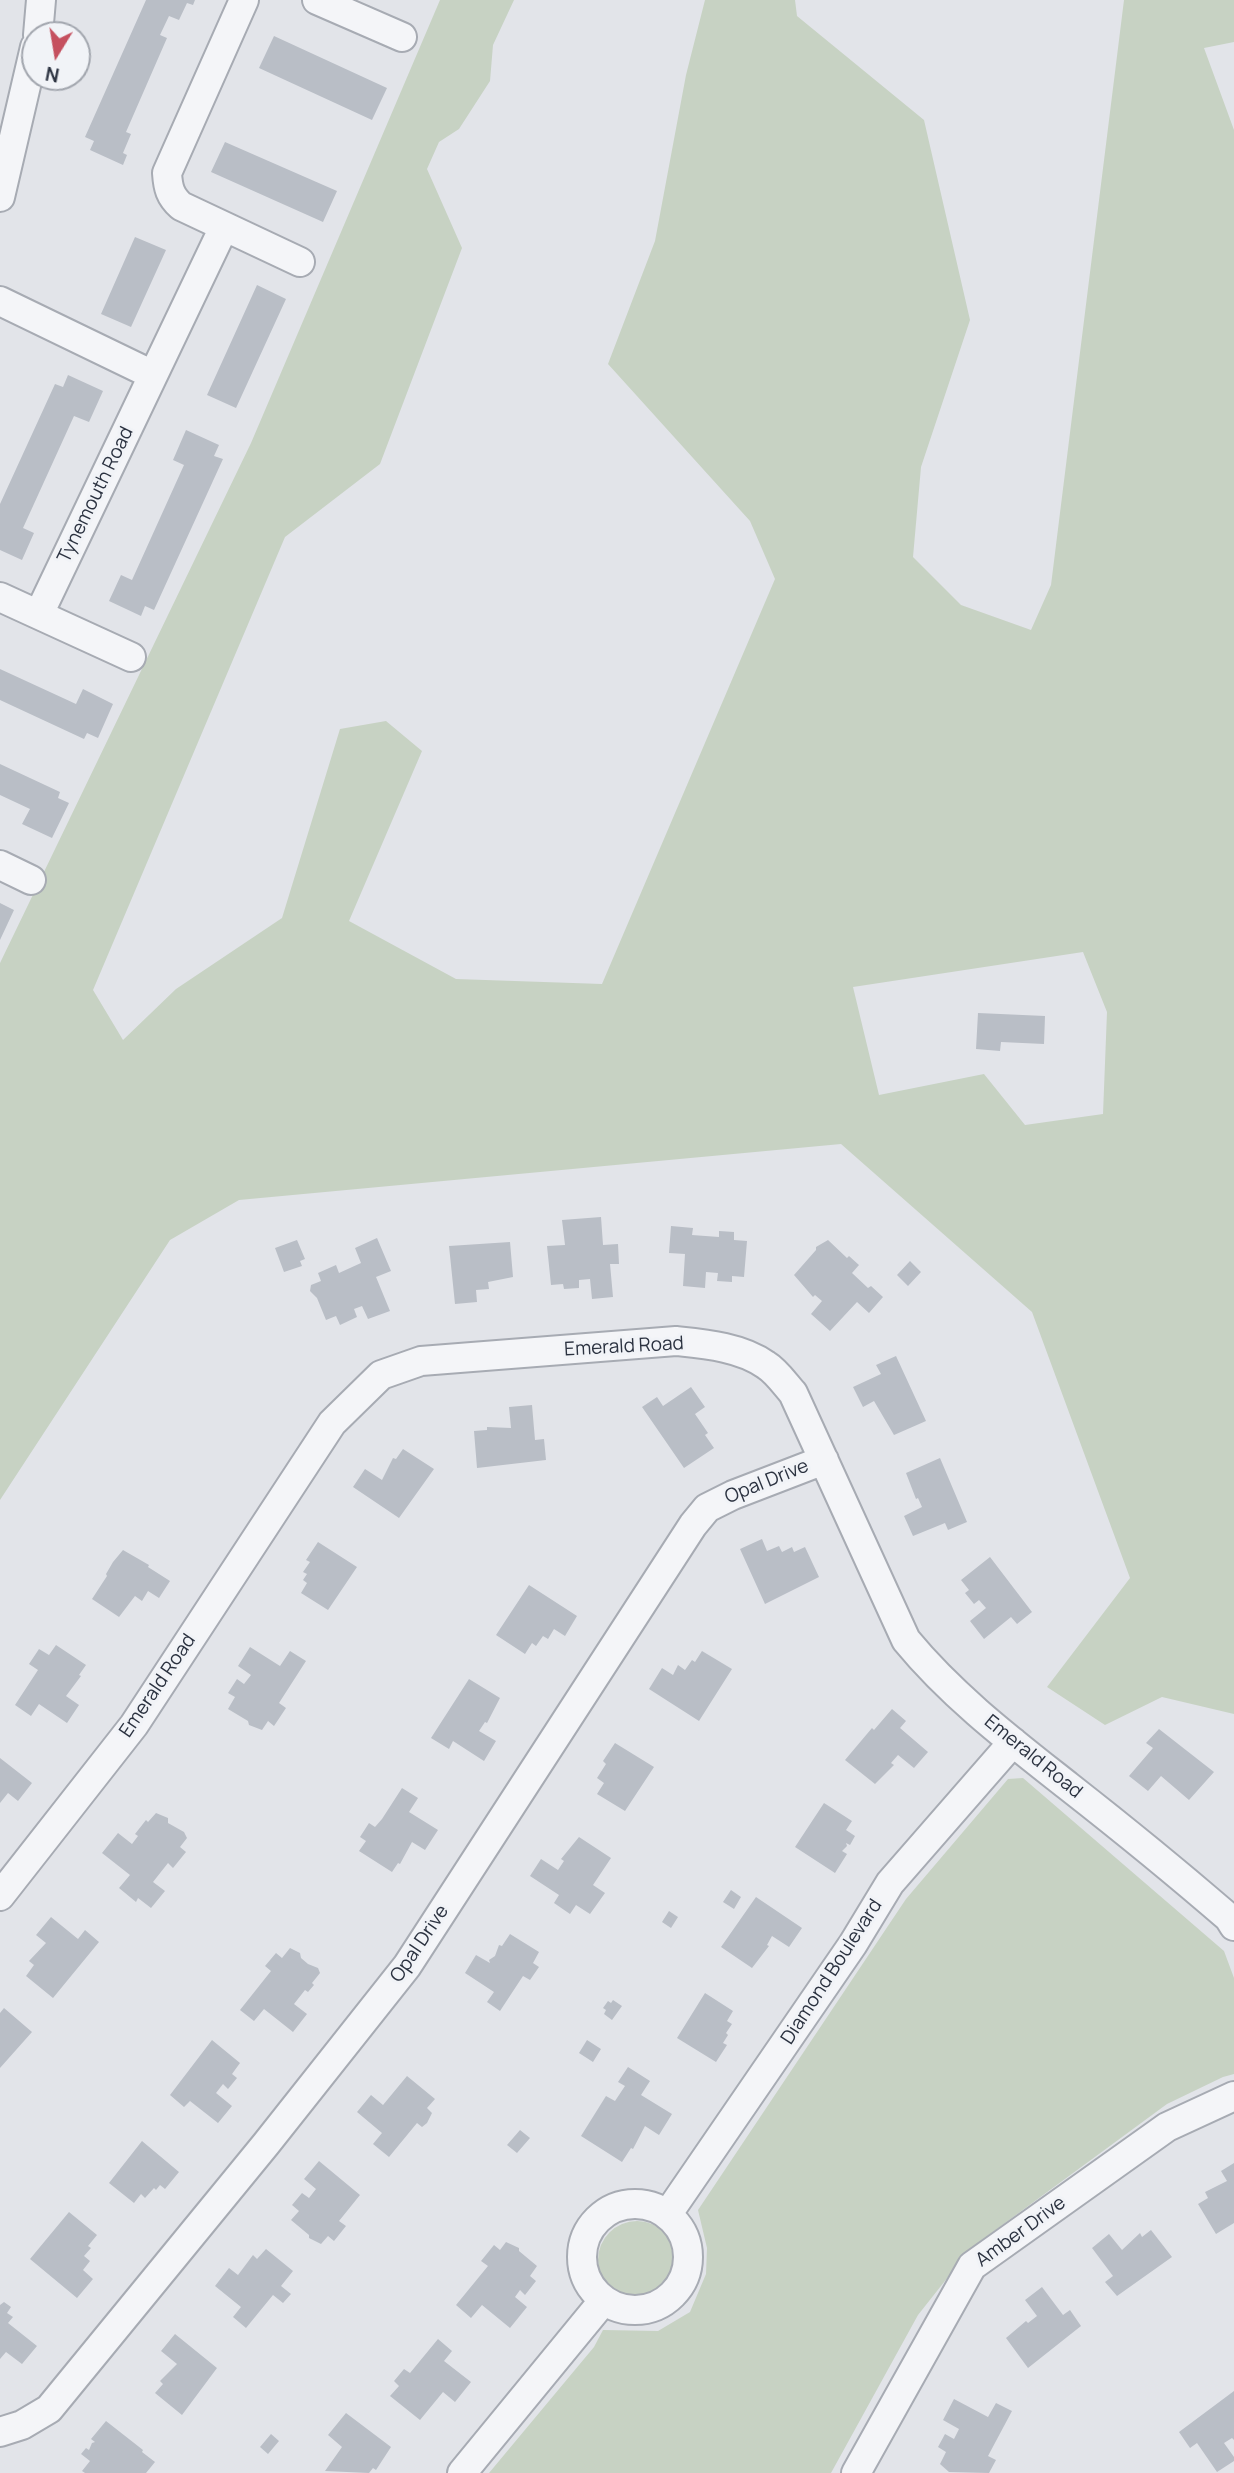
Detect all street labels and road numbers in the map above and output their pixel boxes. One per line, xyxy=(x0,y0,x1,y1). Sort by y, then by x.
street label: Tynemouth Road xyxy=(53,423,139,567)
street label: Emerald Road xyxy=(564,1332,684,1362)
street label: Opal Drive xyxy=(722,1455,812,1509)
street label: Emerald Road xyxy=(115,1630,201,1742)
street label: Emerald Road xyxy=(979,1711,1087,1803)
street label: Diamond Boulevard xyxy=(777,1895,887,2049)
street label: Opal Drive xyxy=(386,1901,454,1987)
street label: Amber Drive xyxy=(972,2192,1070,2272)

